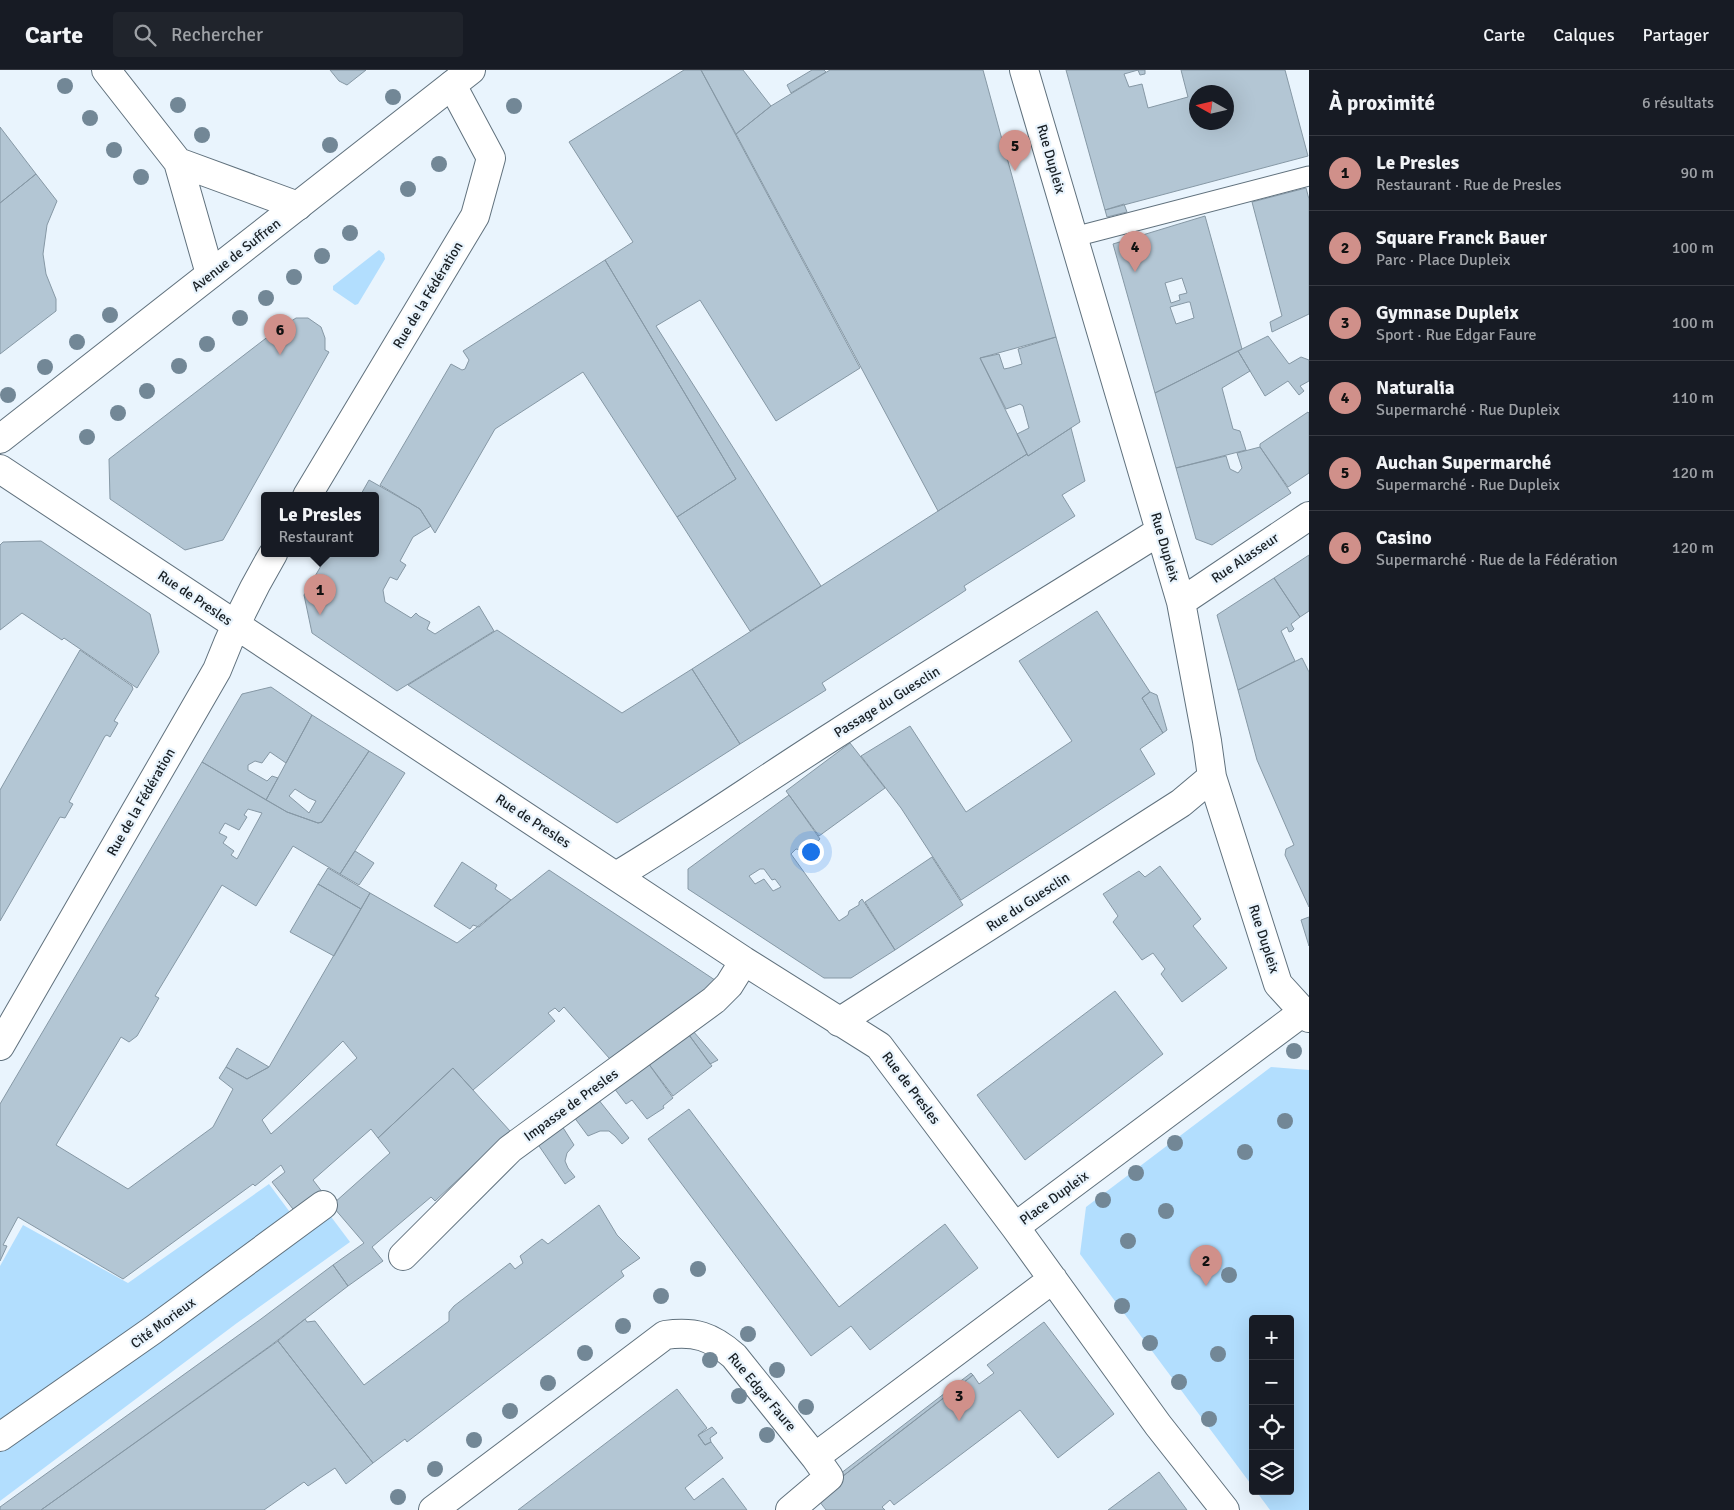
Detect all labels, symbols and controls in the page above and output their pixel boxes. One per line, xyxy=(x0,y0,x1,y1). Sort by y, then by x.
search box xyxy=(113,12,463,57)
text: Carte xyxy=(25,20,83,50)
icon: search xyxy=(131,21,159,49)
text: Rechercher xyxy=(171,23,263,47)
text: Carte xyxy=(1483,24,1525,46)
text: Calques xyxy=(1553,24,1615,46)
text: Partager xyxy=(1643,24,1709,46)
north arrow xyxy=(1189,85,1234,130)
text: À proximité xyxy=(1329,90,1435,116)
text: 6 résultats xyxy=(1642,93,1714,113)
street label: Rue Dupleix xyxy=(1033,122,1069,196)
pin: 5 xyxy=(999,130,1031,171)
text: Le Presles xyxy=(1376,151,1459,175)
text: 1 xyxy=(1341,163,1349,183)
text: 90 m xyxy=(1680,163,1714,183)
text: Restaurant · Rue de Presles xyxy=(1376,175,1561,195)
street label: Avenue de Suffren xyxy=(188,215,284,295)
text: Square Franck Bauer xyxy=(1376,226,1547,250)
pin: 4 xyxy=(1119,231,1151,272)
street label: Rue de la Fédération xyxy=(389,238,467,352)
text: 2 xyxy=(1341,238,1349,258)
text: 100 m xyxy=(1672,238,1714,258)
text: Parc · Place Dupleix xyxy=(1376,250,1510,270)
text: Gymnase Dupleix xyxy=(1376,301,1519,325)
text: 3 xyxy=(1341,313,1349,333)
text: 100 m xyxy=(1672,313,1714,333)
pin: 6 xyxy=(264,314,296,355)
text: Sport · Rue Edgar Faure xyxy=(1376,325,1537,345)
text: Naturalia xyxy=(1376,376,1455,400)
text: 4 xyxy=(1341,388,1349,408)
text: 110 m xyxy=(1672,388,1714,408)
text: Supermarché · Rue Dupleix xyxy=(1376,400,1560,420)
text: Auchan Supermarché xyxy=(1376,451,1551,475)
text: 5 xyxy=(1341,463,1349,483)
text: 120 m xyxy=(1672,463,1714,483)
text: Supermarché · Rue Dupleix xyxy=(1376,475,1560,495)
popup xyxy=(261,492,379,557)
text: Le Presles xyxy=(278,503,362,527)
street label: Rue Dupleix xyxy=(1147,510,1183,584)
text: Casino xyxy=(1376,526,1432,550)
text: Restaurant xyxy=(278,527,354,547)
street label: Rue Alasseur xyxy=(1208,529,1283,587)
text: 6 xyxy=(1341,538,1349,558)
text: 120 m xyxy=(1672,538,1714,558)
text: Supermarché · Rue de la Fédération xyxy=(1376,550,1618,570)
street label: Rue de Presles xyxy=(155,567,235,629)
pin: 1 xyxy=(304,574,336,615)
street label: Passage du Guesclin xyxy=(831,663,943,741)
street label: Rue de la Fédération xyxy=(103,745,179,859)
street label: Rue de Presles xyxy=(492,790,574,852)
your location xyxy=(798,839,824,865)
street label: Rue du Guesclin xyxy=(983,869,1073,935)
street label: Rue Dupleix xyxy=(1245,903,1283,976)
street label: Rue de Presles xyxy=(878,1048,944,1128)
street label: Impasse de Presles xyxy=(521,1065,621,1145)
street label: Place Dupleix xyxy=(1016,1167,1092,1229)
pin: 2 xyxy=(1190,1245,1222,1286)
street label: Cité Morieux xyxy=(127,1293,199,1352)
map controls xyxy=(1249,1315,1294,1495)
button: + xyxy=(1249,1315,1294,1360)
street label: Rue Edgar Faure xyxy=(724,1349,800,1435)
button: − xyxy=(1249,1360,1294,1405)
pin: 3 xyxy=(943,1380,975,1421)
button: locate xyxy=(1249,1405,1294,1450)
button: layers xyxy=(1249,1450,1294,1495)

